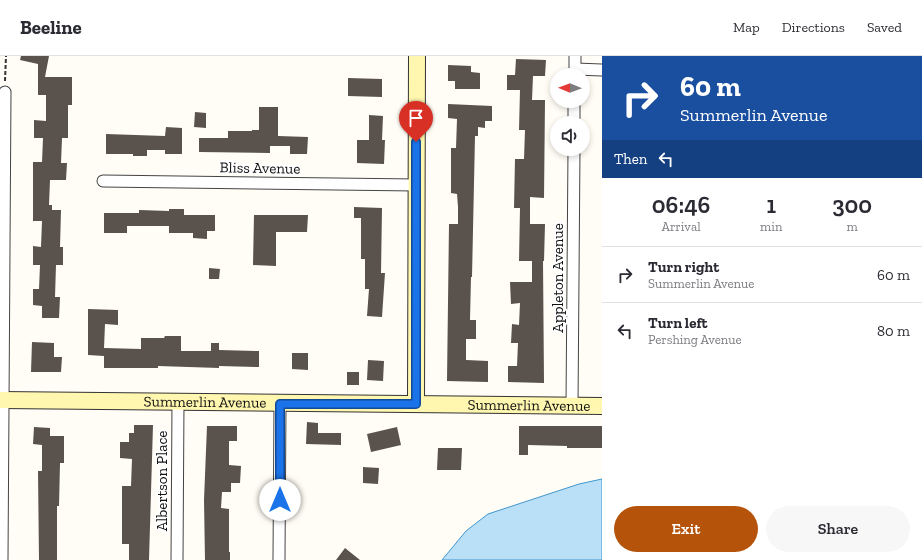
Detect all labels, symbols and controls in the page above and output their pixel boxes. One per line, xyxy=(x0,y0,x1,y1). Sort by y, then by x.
text: Beeline xyxy=(20,16,82,39)
text: Map xyxy=(733,19,760,36)
text: Directions xyxy=(782,19,845,36)
text: Saved xyxy=(867,19,902,36)
north arrow xyxy=(550,68,590,108)
map controls xyxy=(550,68,590,156)
text: 60 m xyxy=(680,70,741,103)
icon: right xyxy=(614,72,666,124)
pin xyxy=(399,101,433,142)
text: Summerlin Avenue xyxy=(680,104,827,126)
icon: arrive xyxy=(405,107,427,129)
button: sound xyxy=(550,116,590,156)
icon: left xyxy=(655,148,677,170)
text: Then xyxy=(614,150,647,168)
street label: Bliss Avenue xyxy=(219,158,301,178)
text: 06:46 xyxy=(652,190,710,219)
text: 1 xyxy=(766,190,776,219)
text: 300 xyxy=(832,190,872,219)
text: Arrival xyxy=(661,219,701,234)
text: min xyxy=(760,219,782,234)
text: m xyxy=(847,219,858,234)
street label: Appleton Avenue xyxy=(549,223,567,333)
text: Turn right xyxy=(648,258,719,276)
icon: right xyxy=(614,264,636,286)
text: 60 m xyxy=(877,266,910,284)
text: Summerlin Avenue xyxy=(648,276,754,291)
text: Turn left xyxy=(648,314,708,332)
icon: left xyxy=(614,320,636,342)
text: 80 m xyxy=(877,322,910,340)
text: Pershing Avenue xyxy=(648,332,742,347)
street label: Summerlin Avenue xyxy=(143,392,267,412)
street label: Summerlin Avenue xyxy=(467,396,591,415)
street label: Albertson Place xyxy=(153,431,171,531)
position arrow xyxy=(259,479,301,521)
button: Exit xyxy=(614,506,758,552)
button: Share xyxy=(766,506,910,552)

